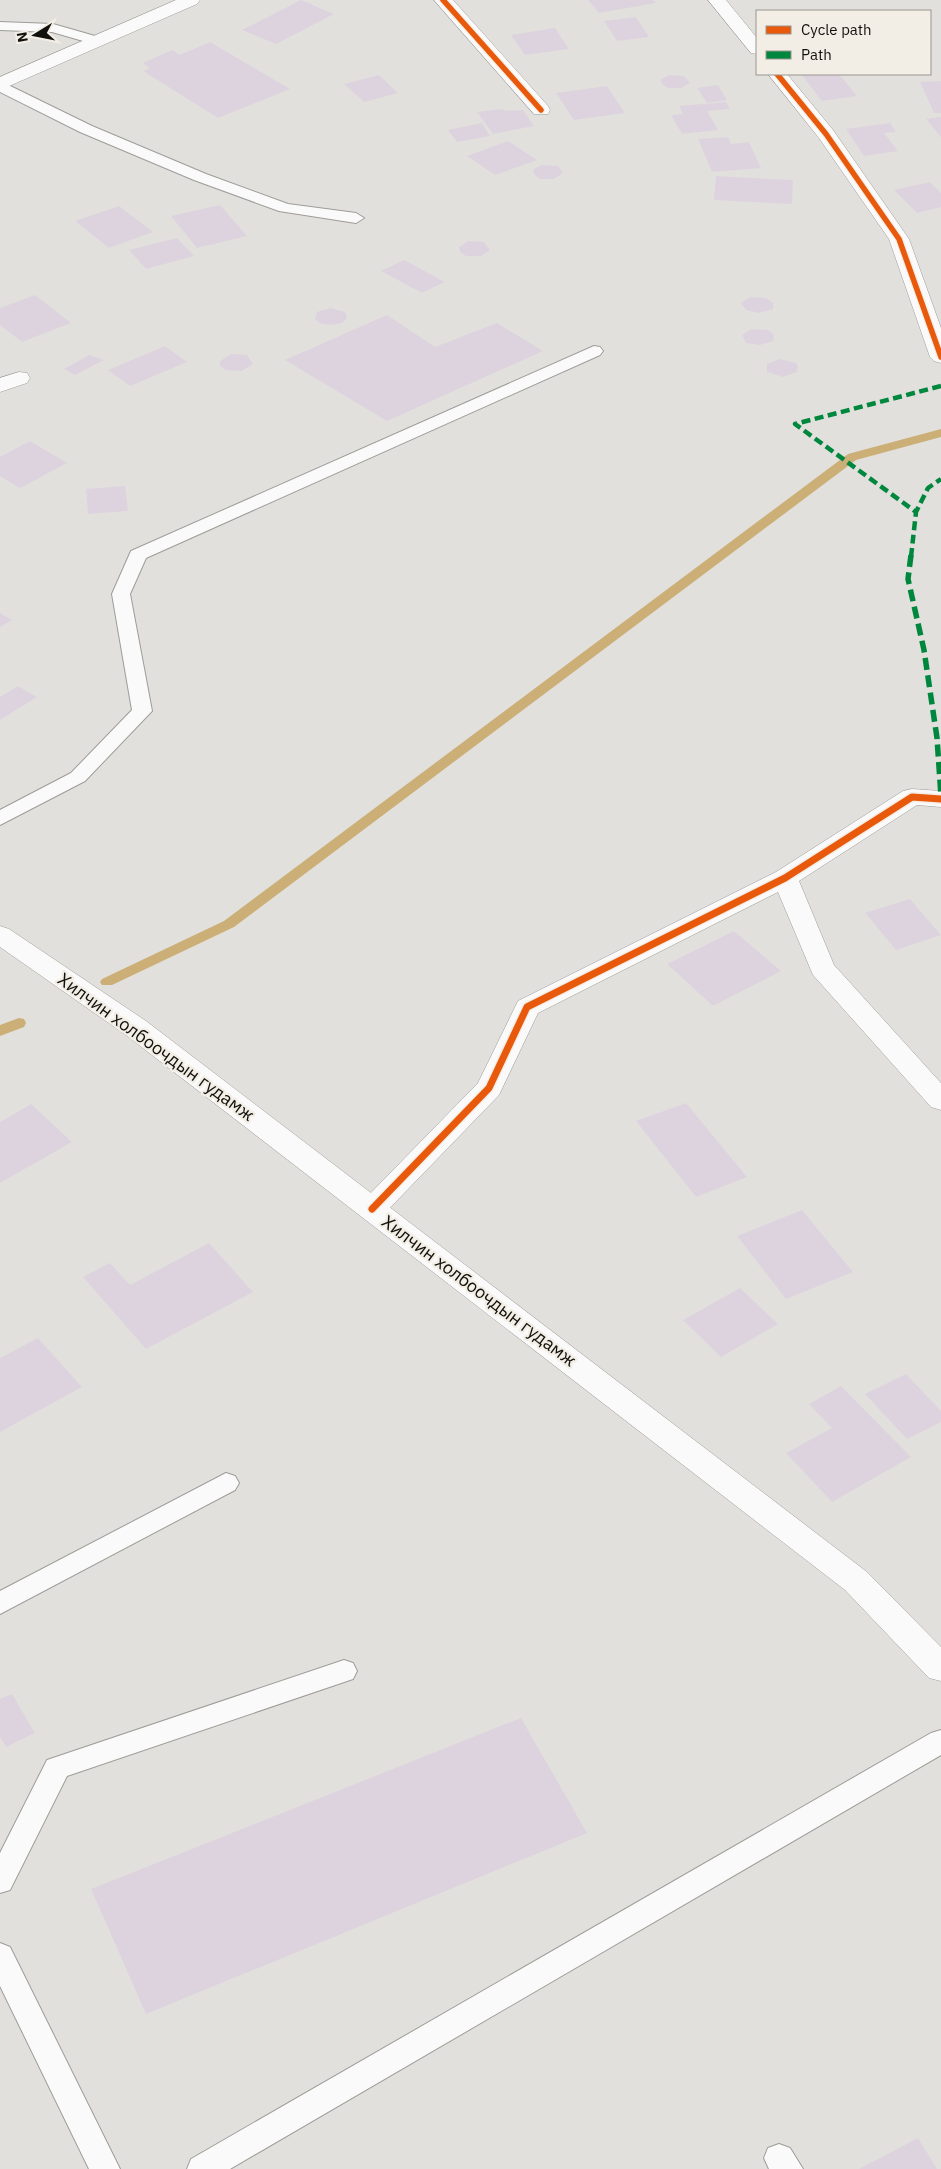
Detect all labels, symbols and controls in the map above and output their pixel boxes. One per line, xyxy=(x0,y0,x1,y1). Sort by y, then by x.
north arrow xyxy=(10,10,60,60)
legend xyxy=(756,10,931,75)
text: Cycle path xyxy=(801,20,872,39)
text: N xyxy=(12,31,32,44)
text: Path xyxy=(801,45,832,64)
street label: Хилчин холбоочдын гудамж xyxy=(53,967,259,1126)
street label: Хилчин холбоочдын гудамж xyxy=(377,1210,581,1371)

